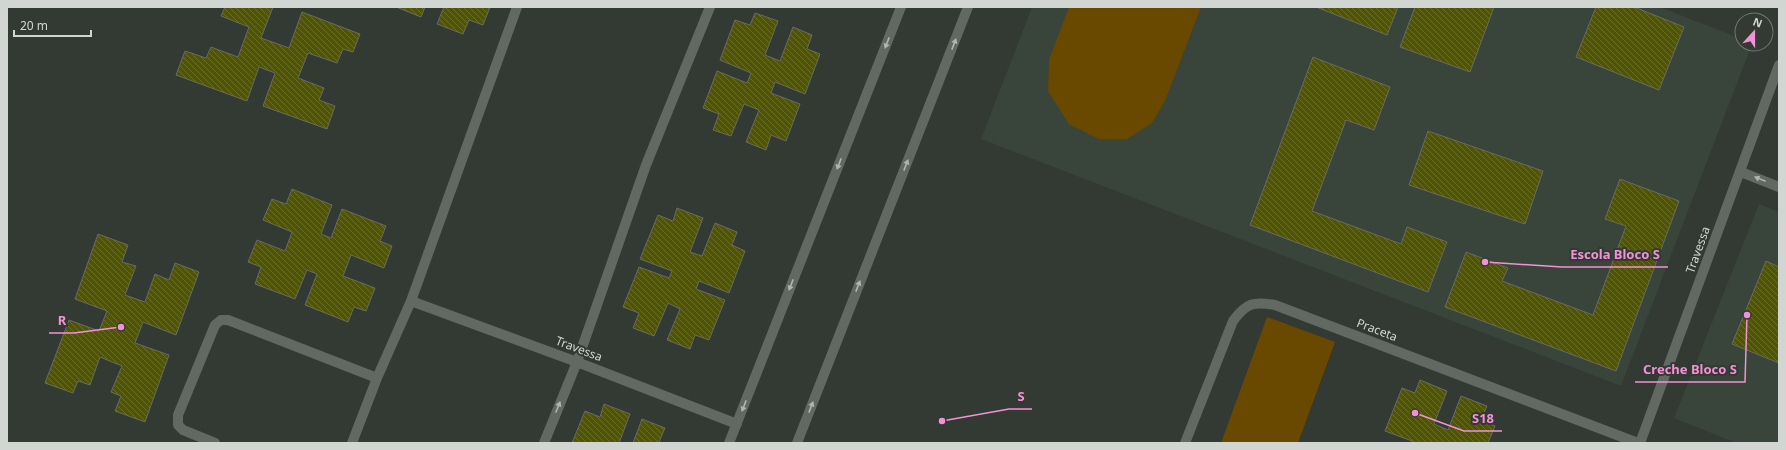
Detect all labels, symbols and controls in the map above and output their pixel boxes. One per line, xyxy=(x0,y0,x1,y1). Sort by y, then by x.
scale bar xyxy=(14,12,91,38)
north arrow xyxy=(1734,12,1774,52)
text: N xyxy=(1751,14,1765,31)
text: 20 m xyxy=(20,17,48,34)
one-way arrow xyxy=(951,37,957,49)
one-way arrow xyxy=(883,38,889,50)
one-way arrow xyxy=(836,159,842,170)
one-way arrow xyxy=(903,159,909,170)
one-way arrow xyxy=(1753,176,1765,182)
street label: Travessa xyxy=(1681,224,1714,276)
callout: Escola Bloco S xyxy=(1562,242,1668,267)
text: Escola Bloco S xyxy=(1570,245,1660,263)
one-way arrow xyxy=(856,279,862,291)
one-way arrow xyxy=(788,280,794,292)
callout: R xyxy=(49,308,74,333)
text: R xyxy=(58,311,67,329)
street label: Praceta xyxy=(1354,314,1400,345)
street label: Travessa xyxy=(553,332,605,365)
callout: Creche Bloco S xyxy=(1635,357,1745,382)
text: Creche Bloco S xyxy=(1643,360,1737,378)
callout: S xyxy=(1009,384,1032,409)
text: S xyxy=(1017,387,1025,405)
one-way arrow xyxy=(556,400,562,412)
one-way arrow xyxy=(740,401,746,413)
one-way arrow xyxy=(808,401,814,412)
callout: S18 xyxy=(1464,406,1502,431)
text: S18 xyxy=(1472,409,1494,427)

